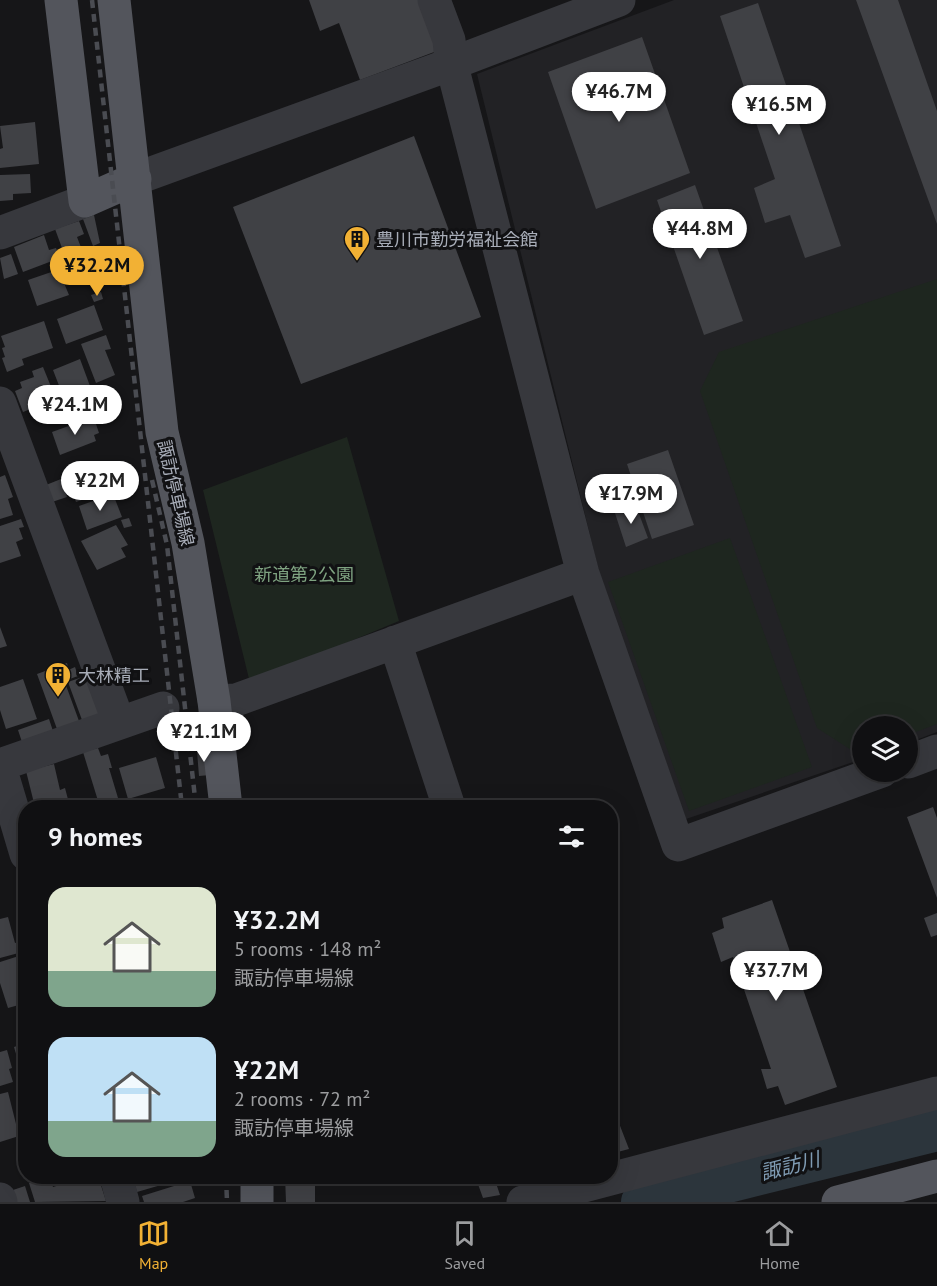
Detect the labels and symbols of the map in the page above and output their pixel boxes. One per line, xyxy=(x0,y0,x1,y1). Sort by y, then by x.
pin: ¥46.7M xyxy=(570,72,668,123)
pin: ¥16.5M xyxy=(730,85,828,136)
pin: ¥44.8M xyxy=(651,209,749,260)
building icon: 豊川市勤労福祉会館 xyxy=(342,224,372,262)
place label: 豊川市勤労福祉会館 xyxy=(376,228,538,251)
pin: ¥32.2M xyxy=(48,246,146,297)
pin: ¥24.1M xyxy=(26,385,124,436)
street label: 諏訪停車場線 xyxy=(153,438,199,548)
pin: ¥22M xyxy=(64,461,136,512)
pin: ¥17.9M xyxy=(582,474,680,525)
park label: 新道第2公園 xyxy=(254,563,354,586)
building icon: 大林精工 xyxy=(43,660,73,698)
place label: 大林精工 xyxy=(78,664,150,687)
pin: ¥21.1M xyxy=(155,712,253,763)
pin: ¥37.7M xyxy=(727,951,825,1002)
water label: 諏訪川 xyxy=(758,1146,824,1186)

